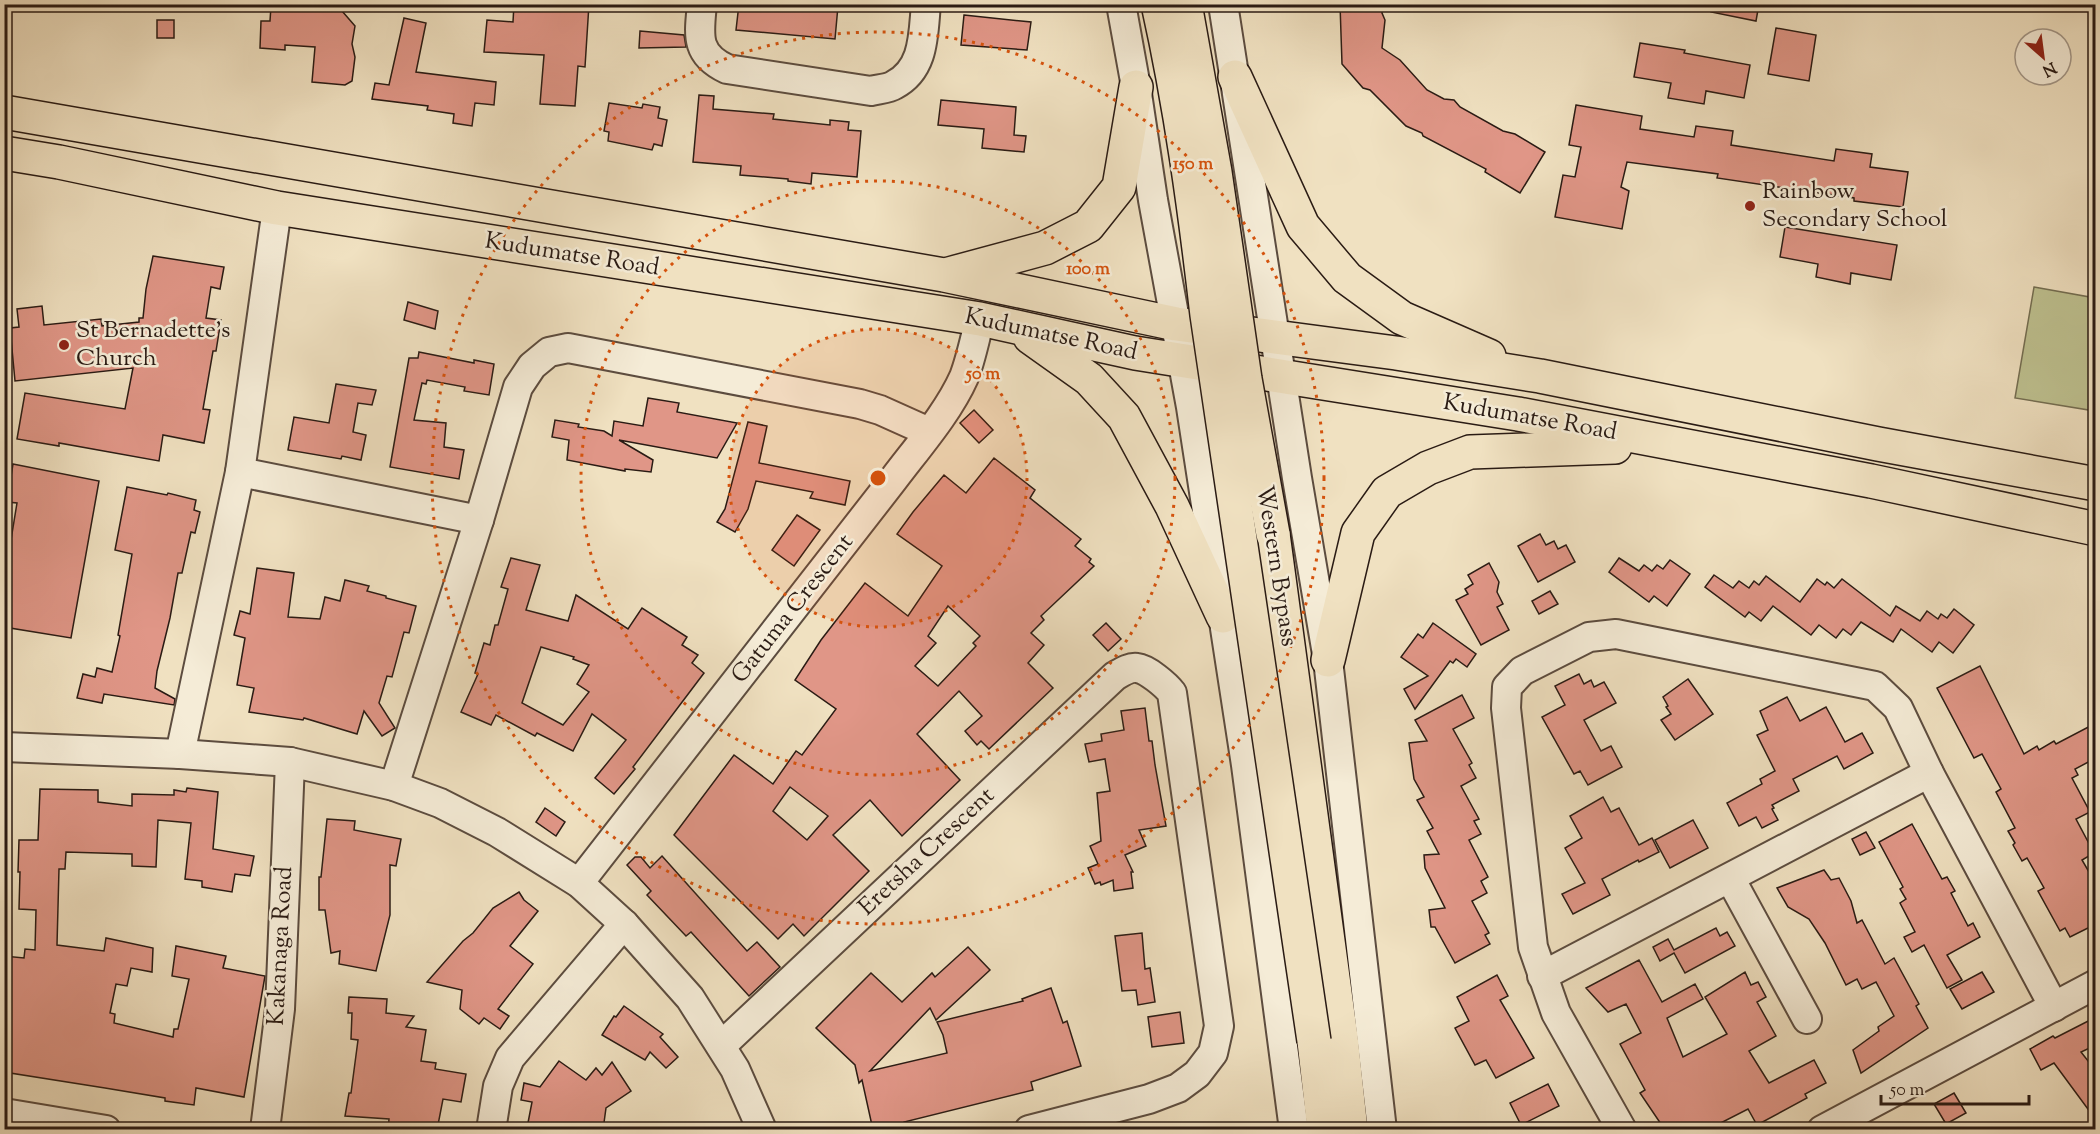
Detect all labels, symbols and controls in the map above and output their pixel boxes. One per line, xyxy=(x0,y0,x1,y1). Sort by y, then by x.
north arrow xyxy=(2013,27,2073,87)
text: N xyxy=(2038,55,2060,81)
text: 150 m xyxy=(1173,152,1213,178)
place label: Rainbow Secondary School xyxy=(1762,175,1948,237)
marker: Rainbow Secondary School xyxy=(1743,199,1757,213)
street label: Kudumatse Road xyxy=(482,224,662,286)
text: 100 m xyxy=(1066,257,1110,283)
street label: Kudumatse Road xyxy=(961,300,1141,370)
place label: St Bernadette's Church xyxy=(76,314,231,376)
marker: St Bernadette's Church xyxy=(57,338,71,352)
text: 50 m xyxy=(964,362,1000,388)
street label: Kudumatse Road xyxy=(1440,386,1620,450)
centre of rings xyxy=(868,468,888,488)
street label: Western Bypass xyxy=(1246,483,1306,649)
street label: Gatuma Crescent xyxy=(724,527,862,691)
street label: Eretsha Crescent xyxy=(851,780,1003,924)
street label: Kakanaga Road xyxy=(260,865,302,1026)
scale bar xyxy=(1881,1068,2030,1106)
text: 50 m xyxy=(1889,1078,1925,1104)

